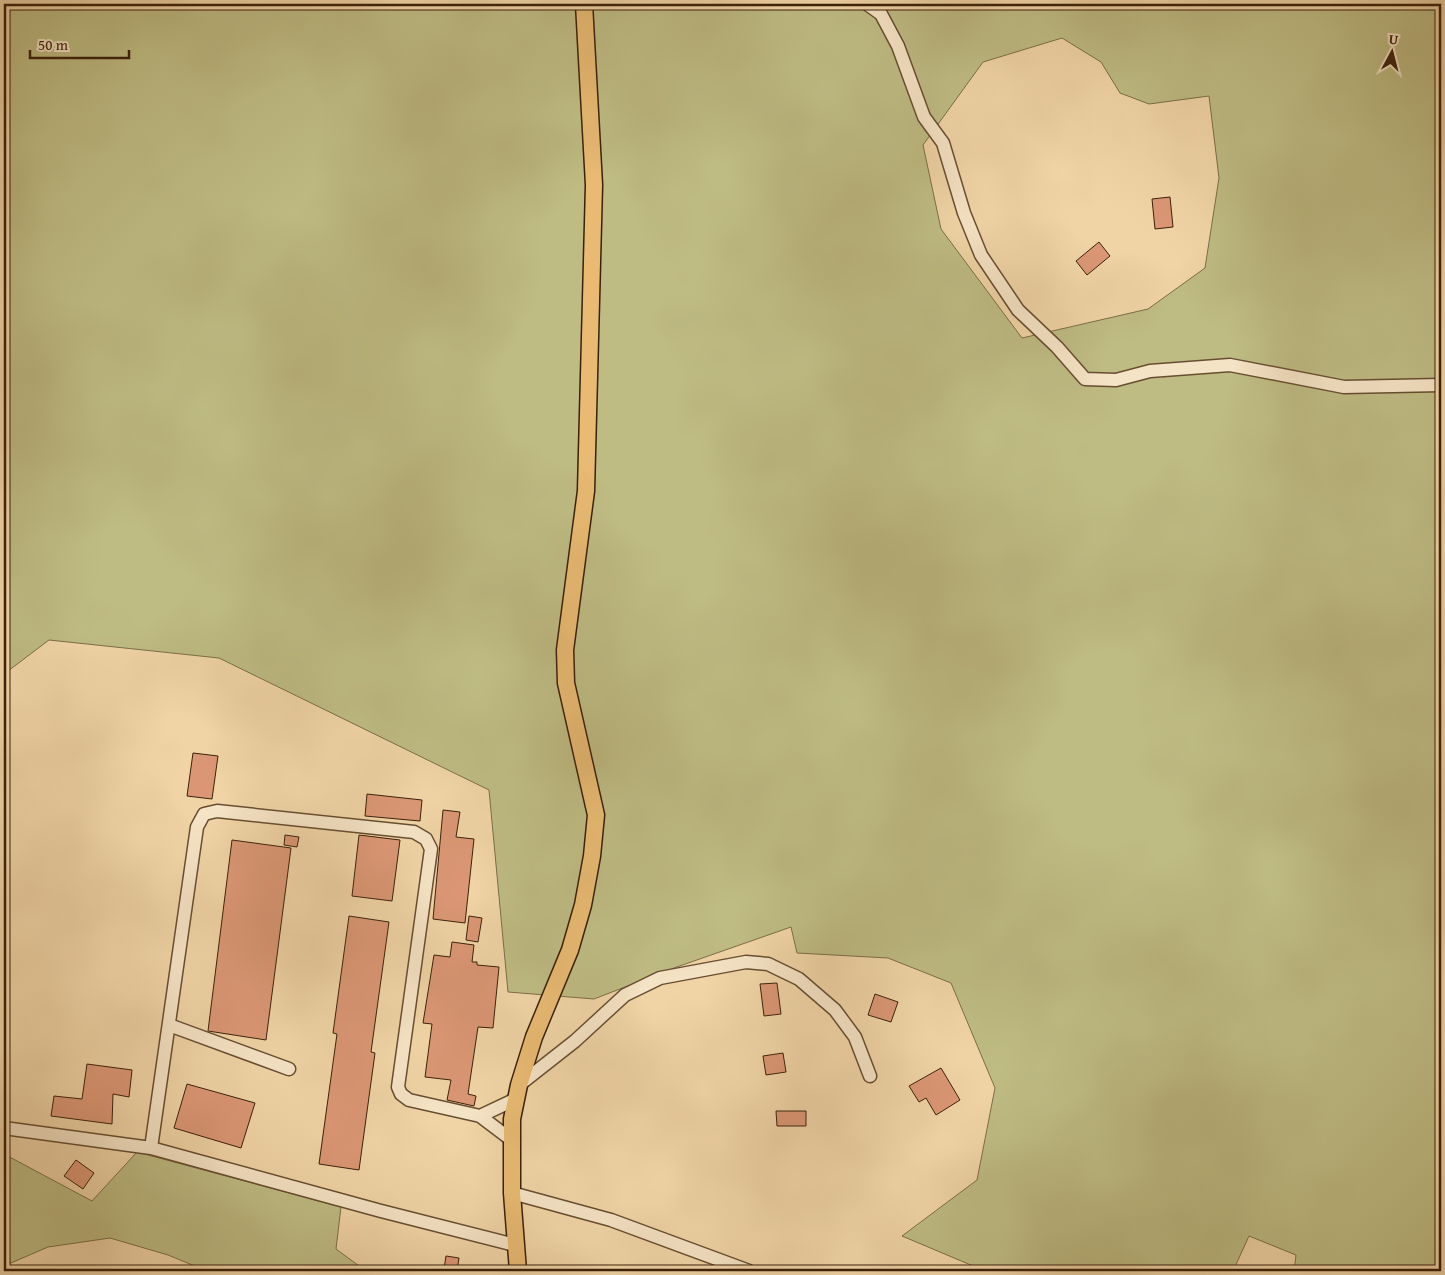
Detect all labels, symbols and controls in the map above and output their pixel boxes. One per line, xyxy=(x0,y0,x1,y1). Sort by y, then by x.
scale bar xyxy=(30,28,129,60)
north arrow xyxy=(1368,28,1418,78)
text: U xyxy=(1388,29,1400,50)
text: 50 m xyxy=(38,34,69,55)

